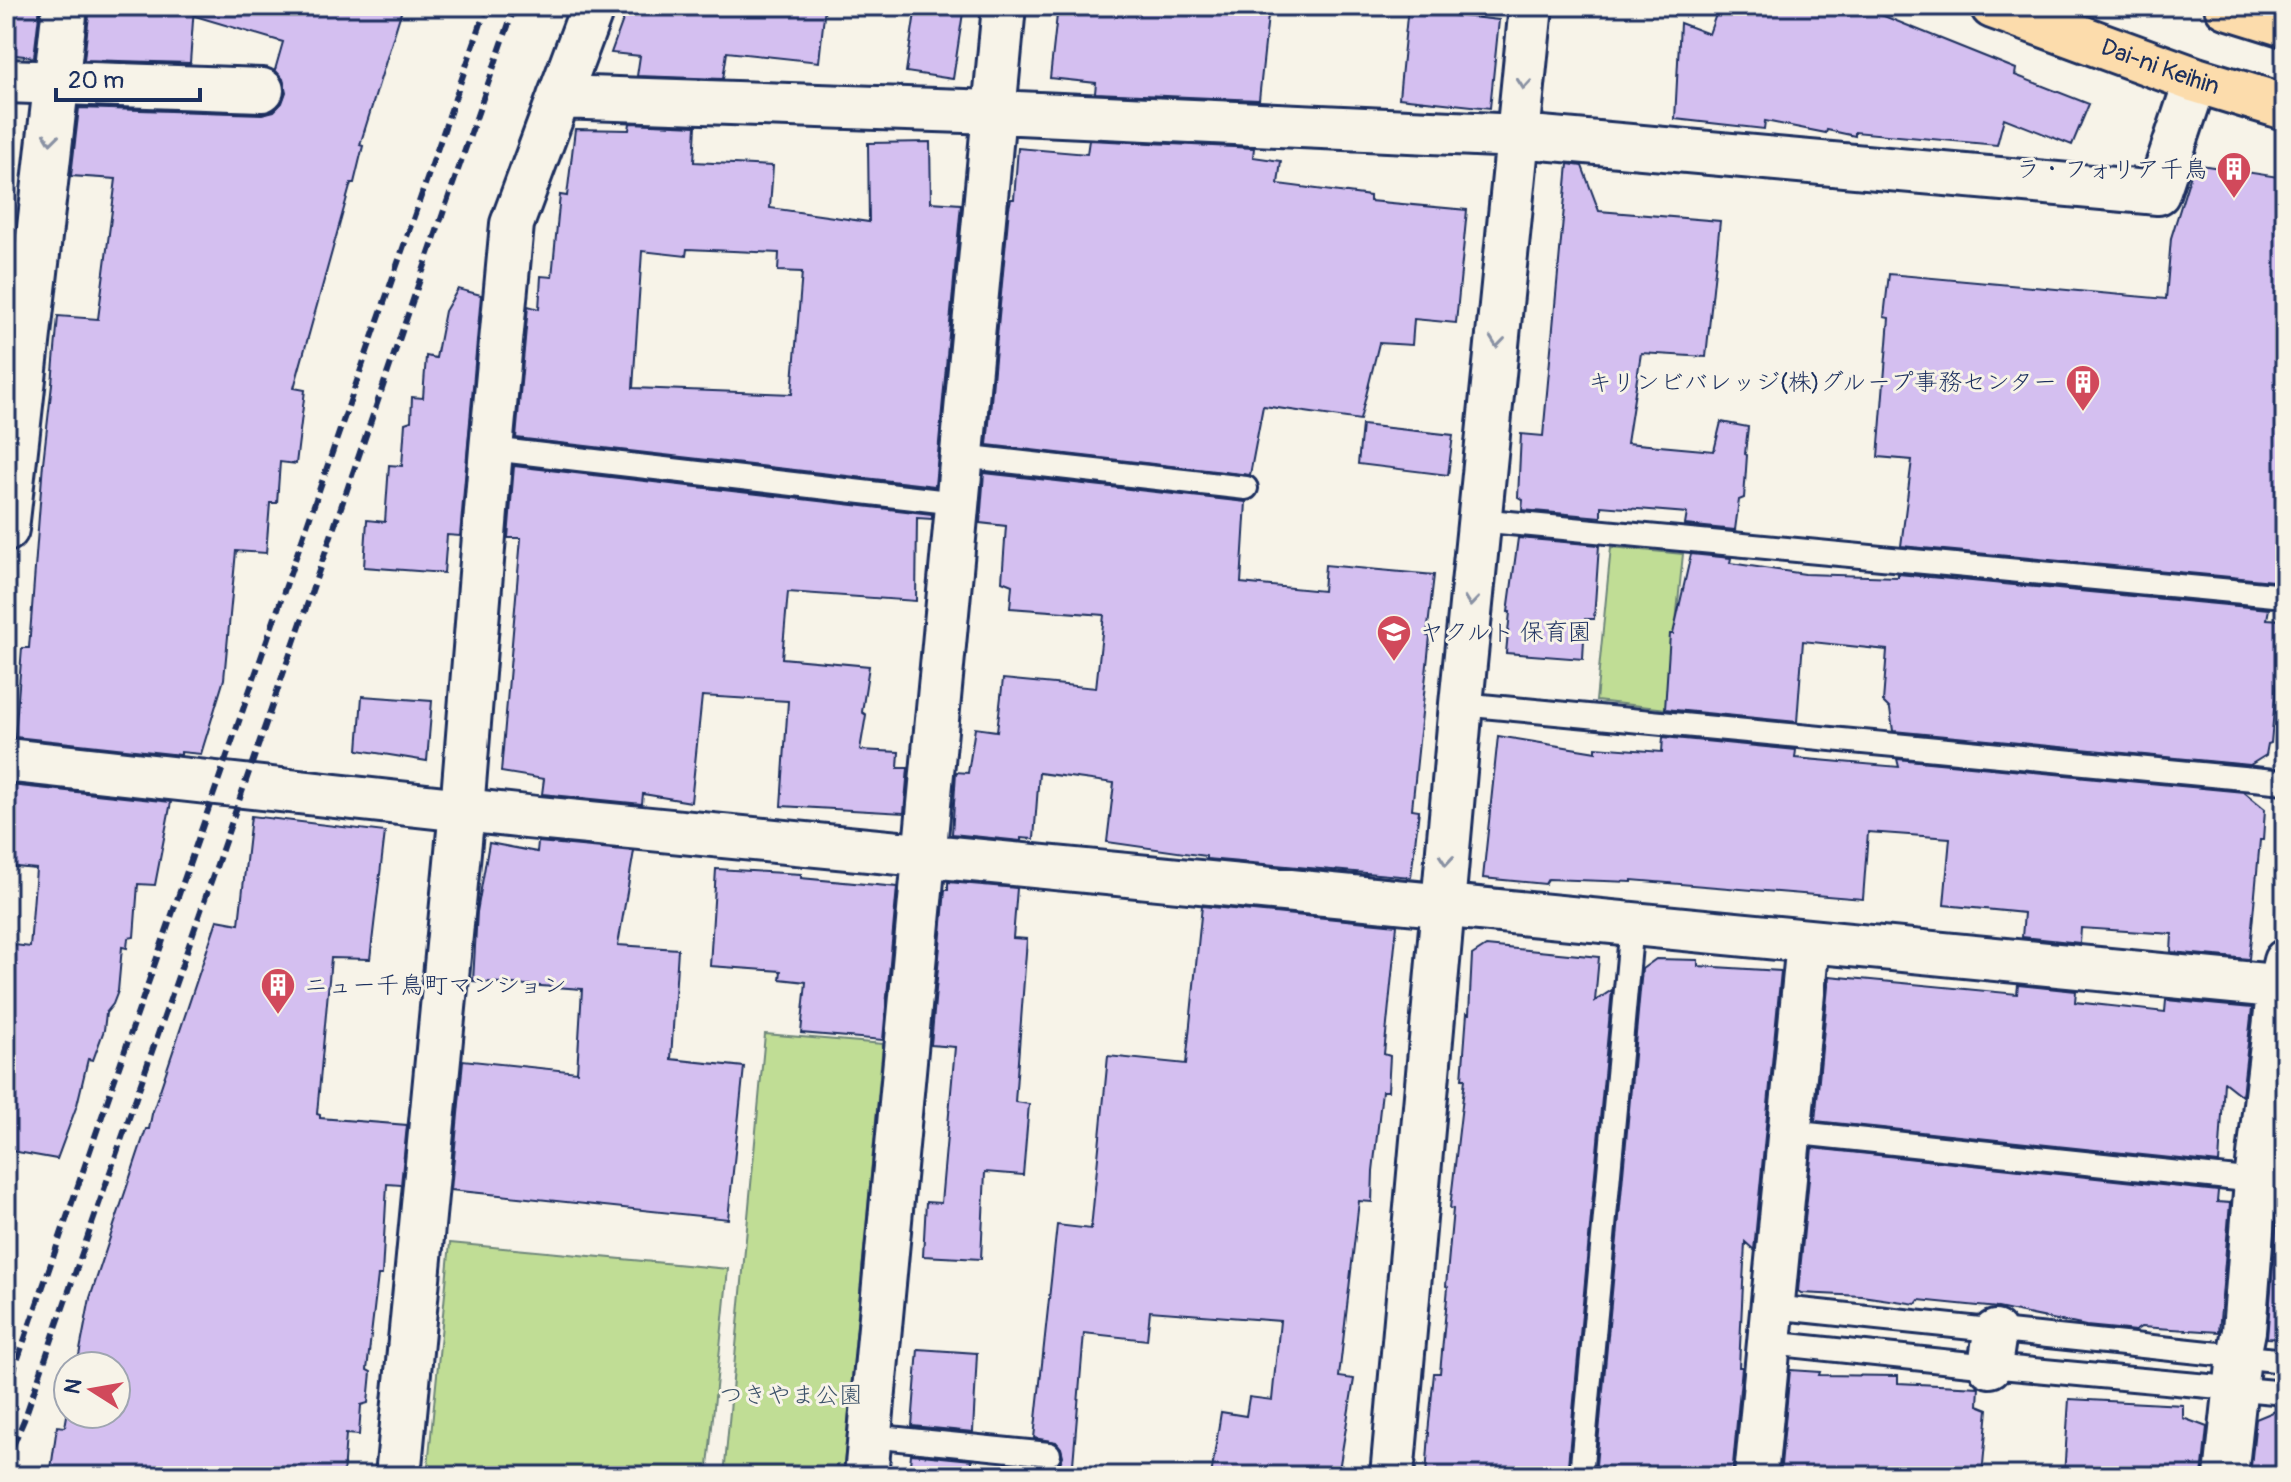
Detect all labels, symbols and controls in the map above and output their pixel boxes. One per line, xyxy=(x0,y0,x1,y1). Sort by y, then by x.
street label: Dai-ni Keihin xyxy=(2097,33,2223,101)
scale bar xyxy=(56,52,200,102)
text: 20 m xyxy=(68,66,124,95)
one-way arrow xyxy=(1516,78,1533,91)
one-way arrow xyxy=(43,133,60,146)
building icon: ラ・フォリア千鳥 xyxy=(2215,150,2253,200)
place label: ラ・フォリア千鳥 xyxy=(2016,155,2208,184)
one-way arrow xyxy=(1489,336,1506,349)
building icon: キリンビバレッジ(株)グループ事務センター xyxy=(2064,363,2102,413)
place label: キリンビバレッジ(株)グループ事務センター xyxy=(1588,368,2057,397)
one-way arrow xyxy=(1462,595,1479,608)
school or university icon: ヤクルト 保育園 xyxy=(1375,613,1413,663)
place label: ヤクルト 保育園 xyxy=(1420,618,1592,647)
one-way arrow xyxy=(1438,854,1455,867)
building icon: ニュー千鳥町マンション xyxy=(259,966,297,1016)
place label: ニュー千鳥町マンション xyxy=(304,971,567,1000)
north arrow xyxy=(52,1350,132,1430)
text: N xyxy=(58,1376,89,1396)
park label: つきやま公園 xyxy=(719,1381,863,1410)

